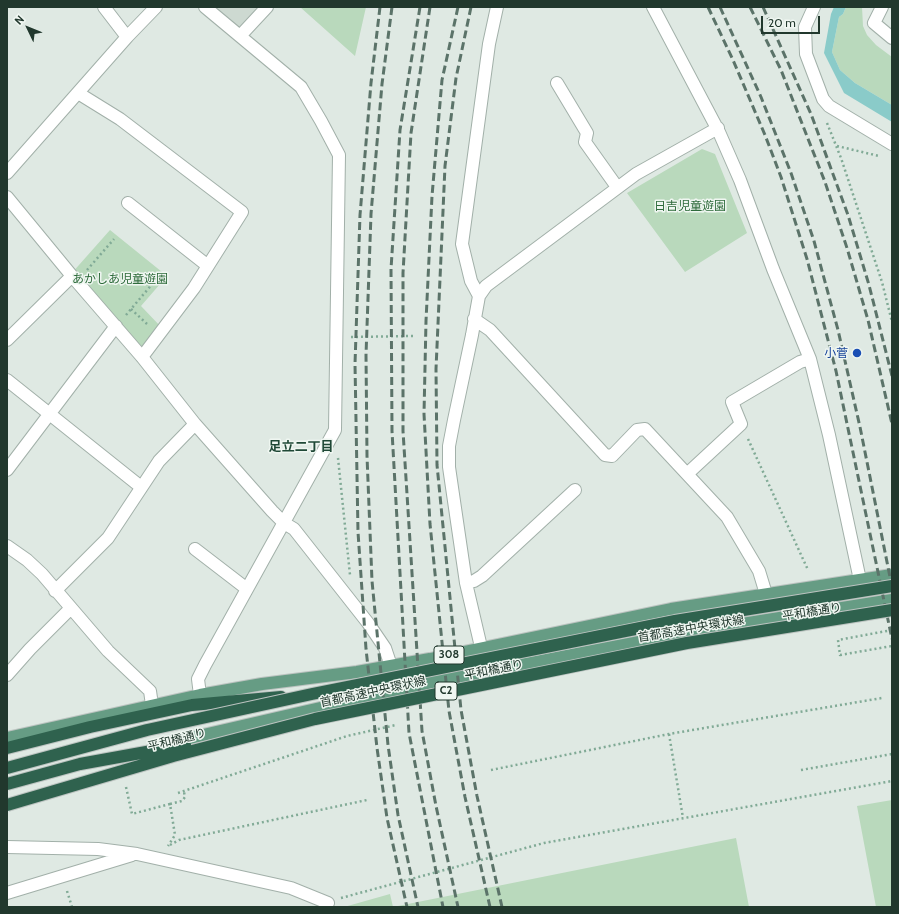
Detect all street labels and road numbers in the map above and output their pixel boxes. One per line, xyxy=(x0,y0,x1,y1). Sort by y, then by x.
street label: 平和橋通り xyxy=(781,600,843,624)
street label: 首都高速中央環状線 xyxy=(637,613,745,645)
road number: 308 xyxy=(434,646,464,664)
street label: 平和橋通り xyxy=(463,657,525,683)
street label: 首都高速中央環状線 xyxy=(319,674,427,710)
road number: C2 xyxy=(435,682,457,700)
street label: 平和橋通り xyxy=(146,726,208,754)

